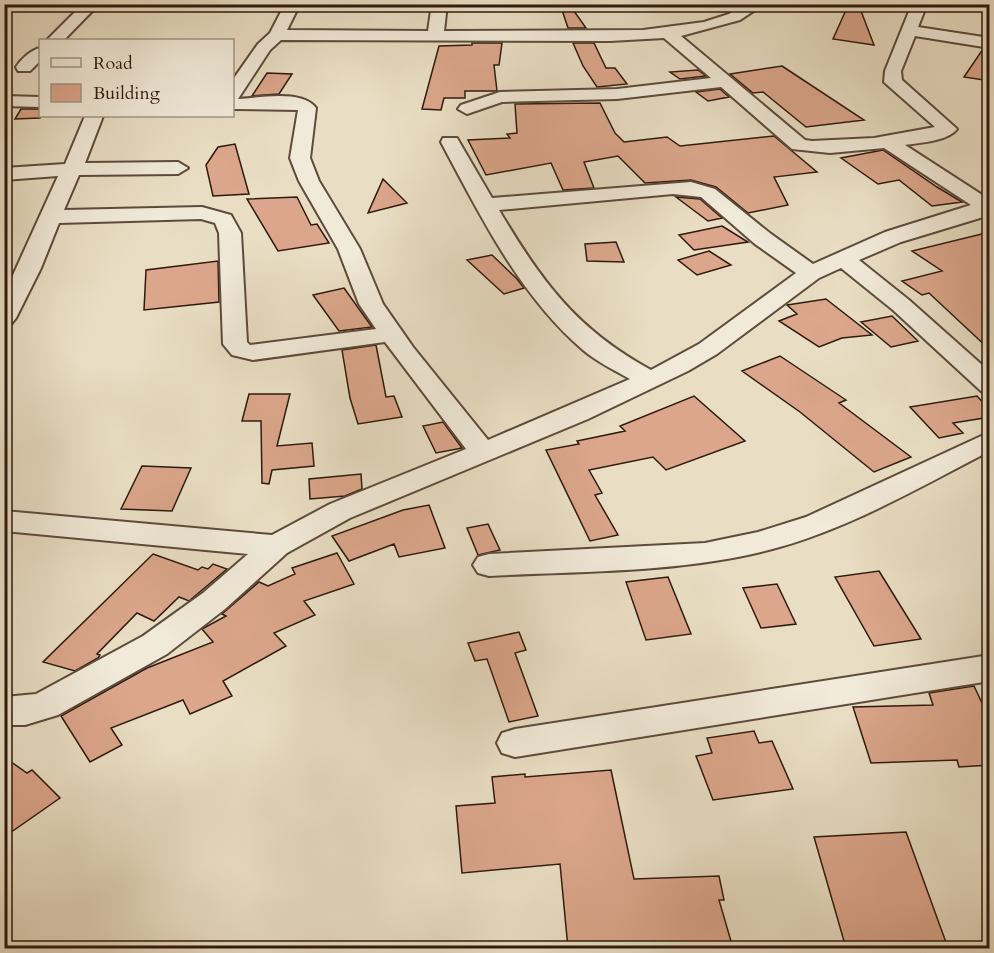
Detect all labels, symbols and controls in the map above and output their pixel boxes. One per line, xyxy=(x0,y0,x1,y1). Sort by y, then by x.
legend xyxy=(39,39,234,117)
text: Road xyxy=(93,51,133,76)
text: Building xyxy=(93,81,161,106)

